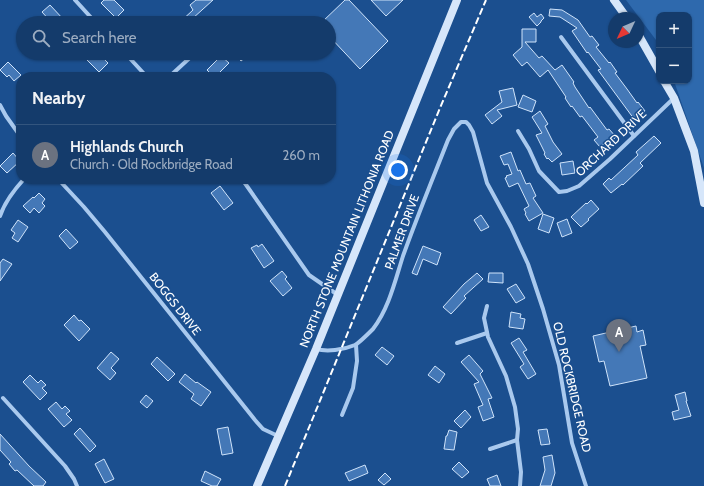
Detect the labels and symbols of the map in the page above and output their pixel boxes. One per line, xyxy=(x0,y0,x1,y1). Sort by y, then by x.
north arrow xyxy=(608,12,644,48)
street label: ORCHARD DRIVE xyxy=(572,106,649,179)
street label: NORTH STONE MOUNTAIN LITHONIA ROAD xyxy=(296,128,397,350)
your location xyxy=(388,160,408,180)
street label: PALMER DRIVE xyxy=(381,192,422,272)
street label: BOGGS DRIVE xyxy=(146,269,205,338)
pin: A xyxy=(606,319,632,352)
street label: OLD ROCKBRIDGE ROAD xyxy=(550,320,595,454)

